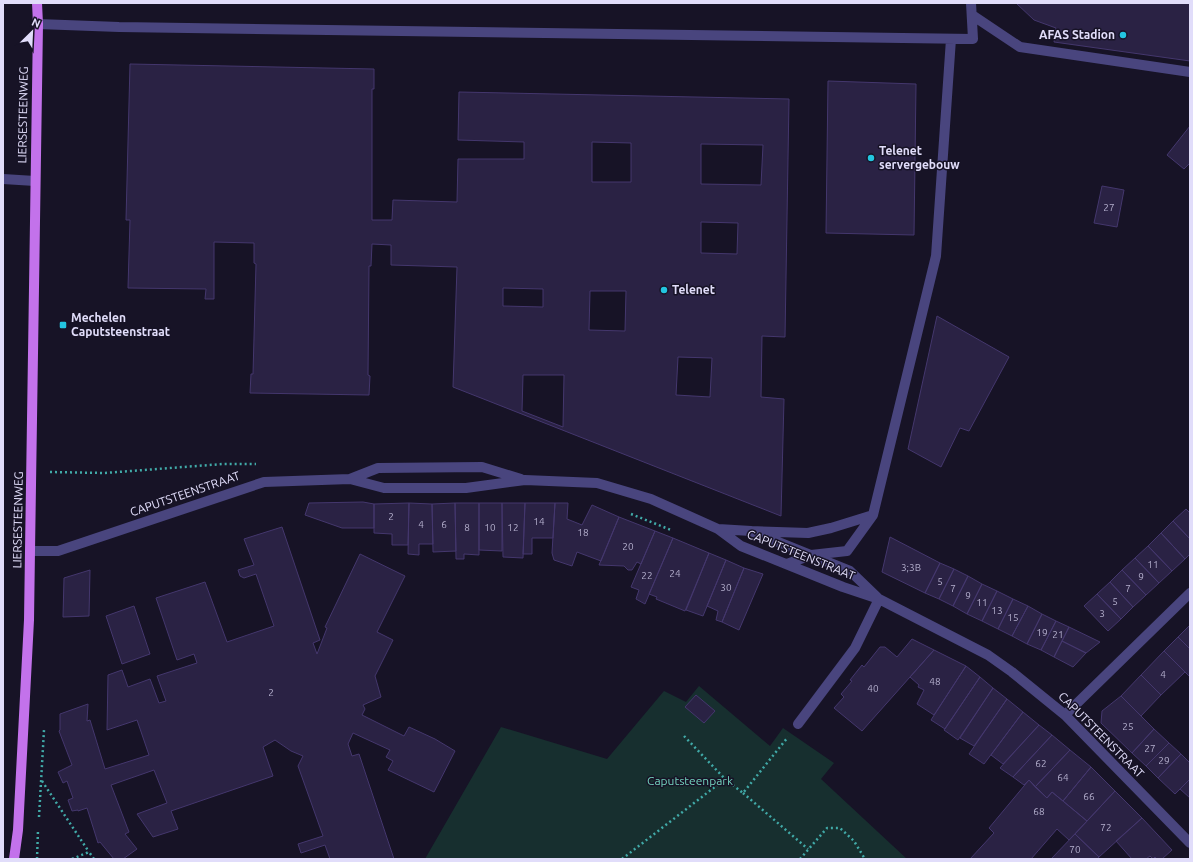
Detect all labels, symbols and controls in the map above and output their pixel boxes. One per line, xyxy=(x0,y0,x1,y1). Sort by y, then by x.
north arrow xyxy=(12,12,52,52)
text: N xyxy=(30,16,42,30)
place label: AFAS Stadion xyxy=(1039,28,1115,41)
marker: AFAS Stadion xyxy=(1118,30,1128,40)
street label: LIERSESTEENWEG xyxy=(15,66,30,164)
place label: Telenet servergebouw xyxy=(879,144,960,171)
marker: Telenet servergebouw xyxy=(866,153,876,163)
house number: 27 xyxy=(1103,202,1115,213)
place label: Telenet xyxy=(672,283,715,296)
marker: Telenet xyxy=(659,285,669,295)
place label: Mechelen Caputsteenstraat xyxy=(71,311,170,338)
marker: Mechelen Caputsteenstraat xyxy=(58,320,68,330)
street label: CAPUTSTEENSTRAAT xyxy=(128,469,242,518)
street label: LIERSESTEENWEG xyxy=(10,471,25,569)
house number: 2 xyxy=(388,511,394,522)
house number: 14 xyxy=(533,516,545,527)
house number: 4 xyxy=(418,519,424,530)
house number: 6 xyxy=(441,519,447,530)
house number: 8 xyxy=(464,522,470,533)
house number: 10 xyxy=(484,522,496,533)
house number: 12 xyxy=(507,522,519,533)
house number: 18 xyxy=(577,527,589,538)
street label: CAPUTSTEENSTRAAT xyxy=(745,527,857,582)
house number: 20 xyxy=(622,541,634,552)
house number: 11 xyxy=(1147,559,1159,570)
house number: 3;3B xyxy=(901,562,921,573)
house number: 24 xyxy=(669,568,681,579)
house number: 22 xyxy=(641,570,653,581)
house number: 9 xyxy=(1138,571,1144,582)
house number: 5 xyxy=(937,576,943,587)
house number: 30 xyxy=(720,582,732,593)
house number: 7 xyxy=(950,583,956,594)
house number: 7 xyxy=(1125,583,1131,594)
house number: 9 xyxy=(965,590,971,601)
house number: 5 xyxy=(1112,596,1118,607)
house number: 11 xyxy=(976,597,988,608)
house number: 13 xyxy=(991,605,1003,616)
house number: 3 xyxy=(1099,608,1105,619)
house number: 15 xyxy=(1007,612,1019,623)
house number: 19 xyxy=(1036,627,1048,638)
house number: 21 xyxy=(1052,629,1064,640)
house number: 4 xyxy=(1160,669,1166,680)
house number: 48 xyxy=(929,676,941,687)
house number: 40 xyxy=(867,683,879,694)
house number: 2 xyxy=(268,687,274,698)
street label: CAPUTSTEENSTRAAT xyxy=(1056,689,1147,780)
house number: 25 xyxy=(1122,721,1134,732)
house number: 27 xyxy=(1144,743,1156,754)
house number: 29 xyxy=(1158,755,1170,766)
house number: 62 xyxy=(1035,758,1047,769)
house number: 64 xyxy=(1057,772,1069,783)
park label: Caputsteenpark xyxy=(647,774,733,787)
house number: 66 xyxy=(1083,791,1095,802)
house number: 68 xyxy=(1033,806,1045,817)
house number: 72 xyxy=(1100,822,1112,833)
house number: 70 xyxy=(1069,844,1081,855)

